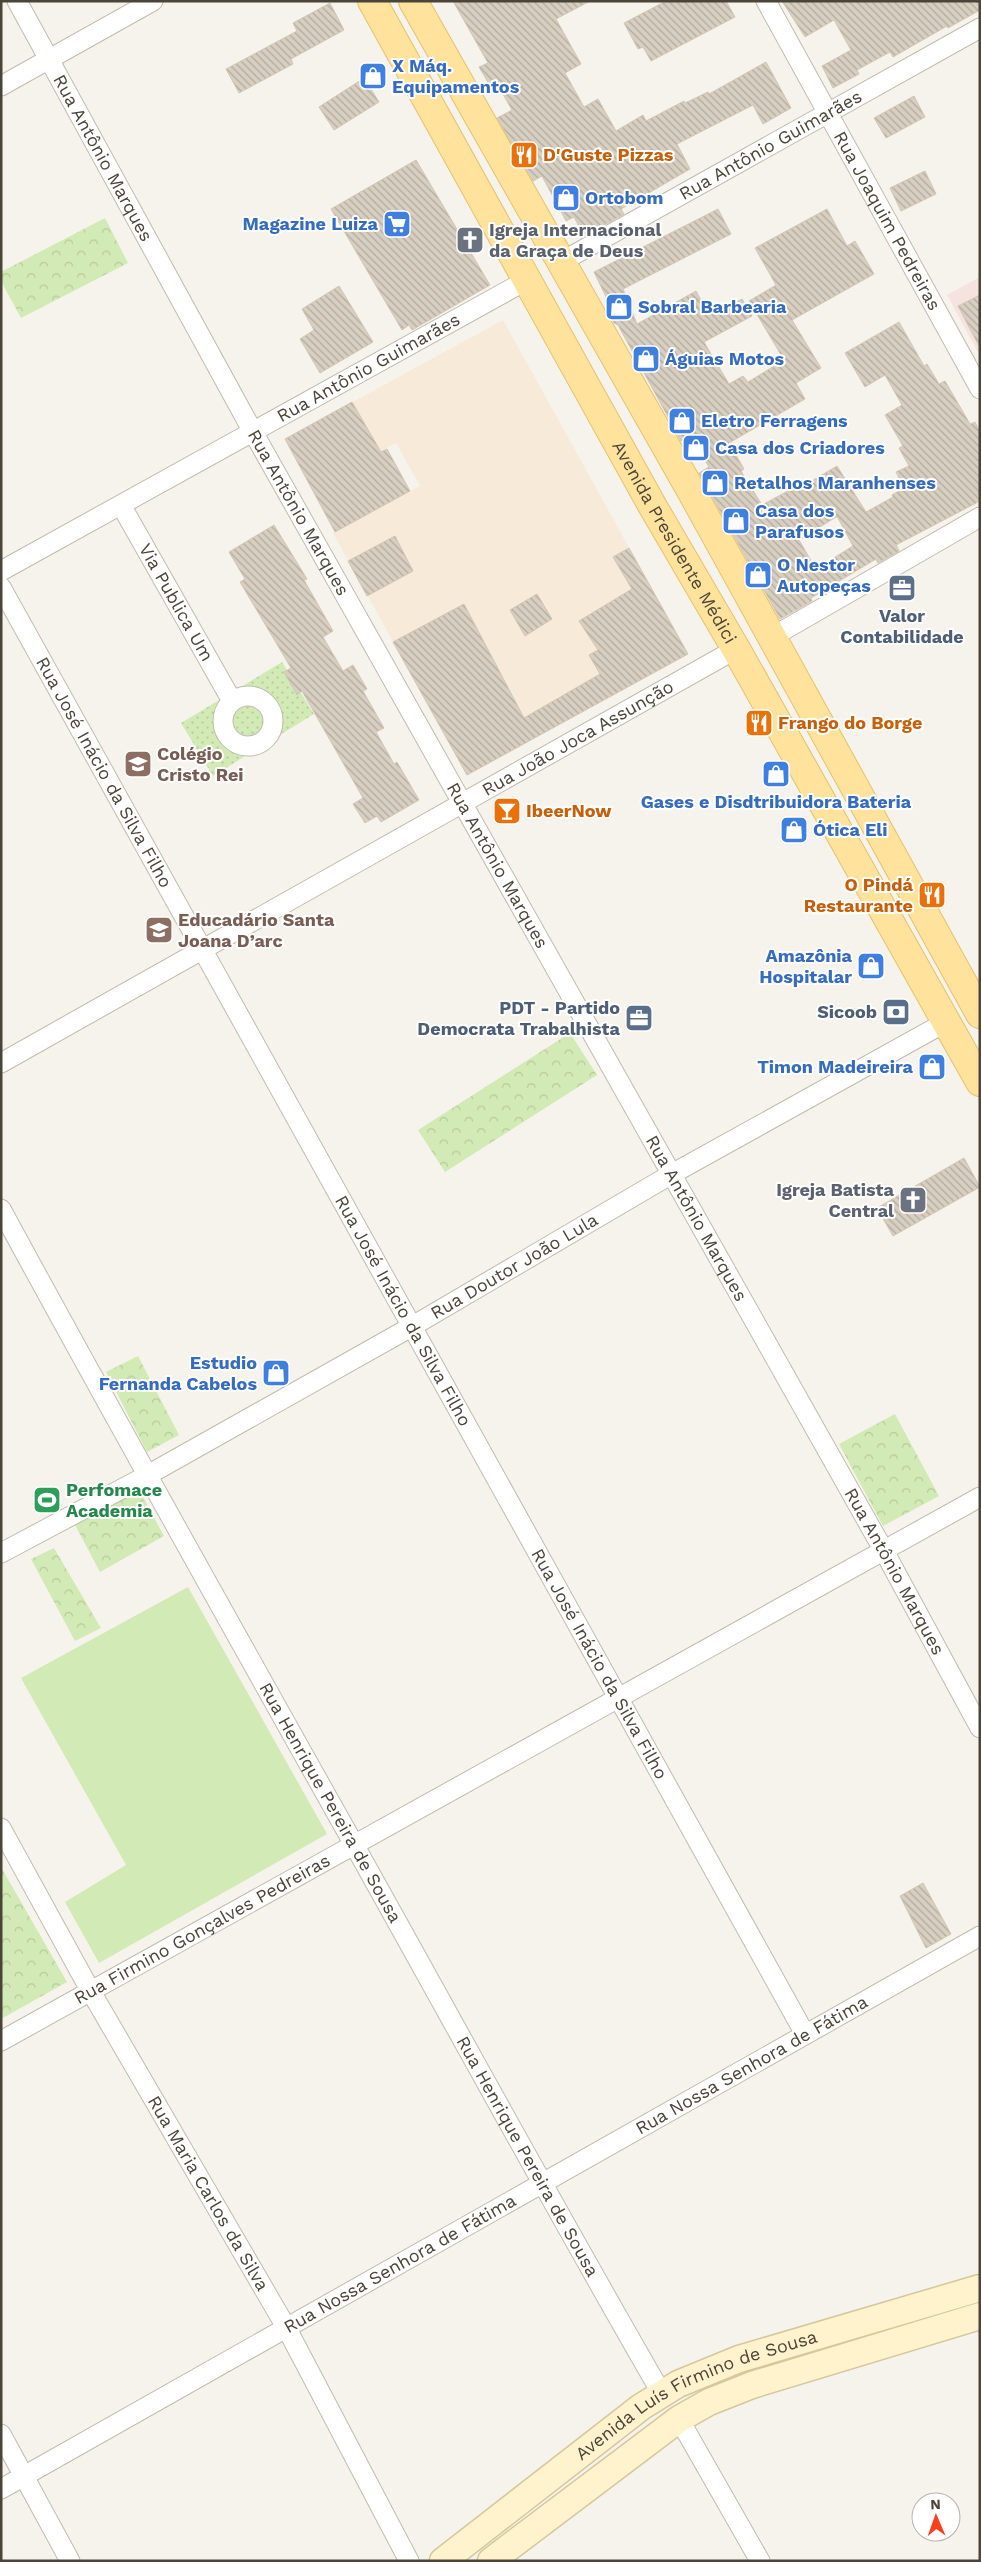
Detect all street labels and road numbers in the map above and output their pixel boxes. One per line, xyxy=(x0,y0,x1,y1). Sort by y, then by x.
street label: Rua Antônio Marques xyxy=(49,71,158,245)
street label: Rua Antônio Guimarães xyxy=(675,85,865,204)
street label: Rua Joaquim Pedreiras xyxy=(830,127,946,314)
street label: Rua Antônio Guimarães xyxy=(273,308,463,426)
street label: Rua Antônio Marques xyxy=(244,426,354,599)
street label: Avenida Presidente Médici xyxy=(608,437,741,647)
street label: Via Publica Um xyxy=(135,540,218,665)
street label: Rua José Inácio da Silva Filho xyxy=(32,653,177,891)
street label: Rua João Joca Assunção xyxy=(478,675,677,800)
street label: Rua Antônio Marques xyxy=(443,779,553,952)
street label: Rua Antônio Marques xyxy=(642,1131,752,1305)
street label: Rua José Inácio da Silva Filho xyxy=(331,1191,476,1430)
street label: Rua Doutor João Lula xyxy=(427,1209,601,1323)
street label: Rua Antônio Marques xyxy=(841,1484,949,1658)
street label: Rua José Inácio da Silva Filho xyxy=(527,1545,672,1783)
street label: Rua Henrique Pereira de Sousa xyxy=(255,1679,406,1926)
street label: Rua Firmino Gonçalves Pedreiras xyxy=(70,1849,333,2008)
street label: Rua Nossa Senhora de Fátima xyxy=(632,1991,871,2138)
street label: Rua Henrique Pereira de Sousa xyxy=(453,2032,604,2280)
street label: Rua Maria Carlos da Silva xyxy=(144,2092,274,2294)
street label: Rua Nossa Senhora de Fátima xyxy=(280,2189,519,2337)
street label: Avenida Luís Firmino de Sousa xyxy=(571,2326,819,2464)

